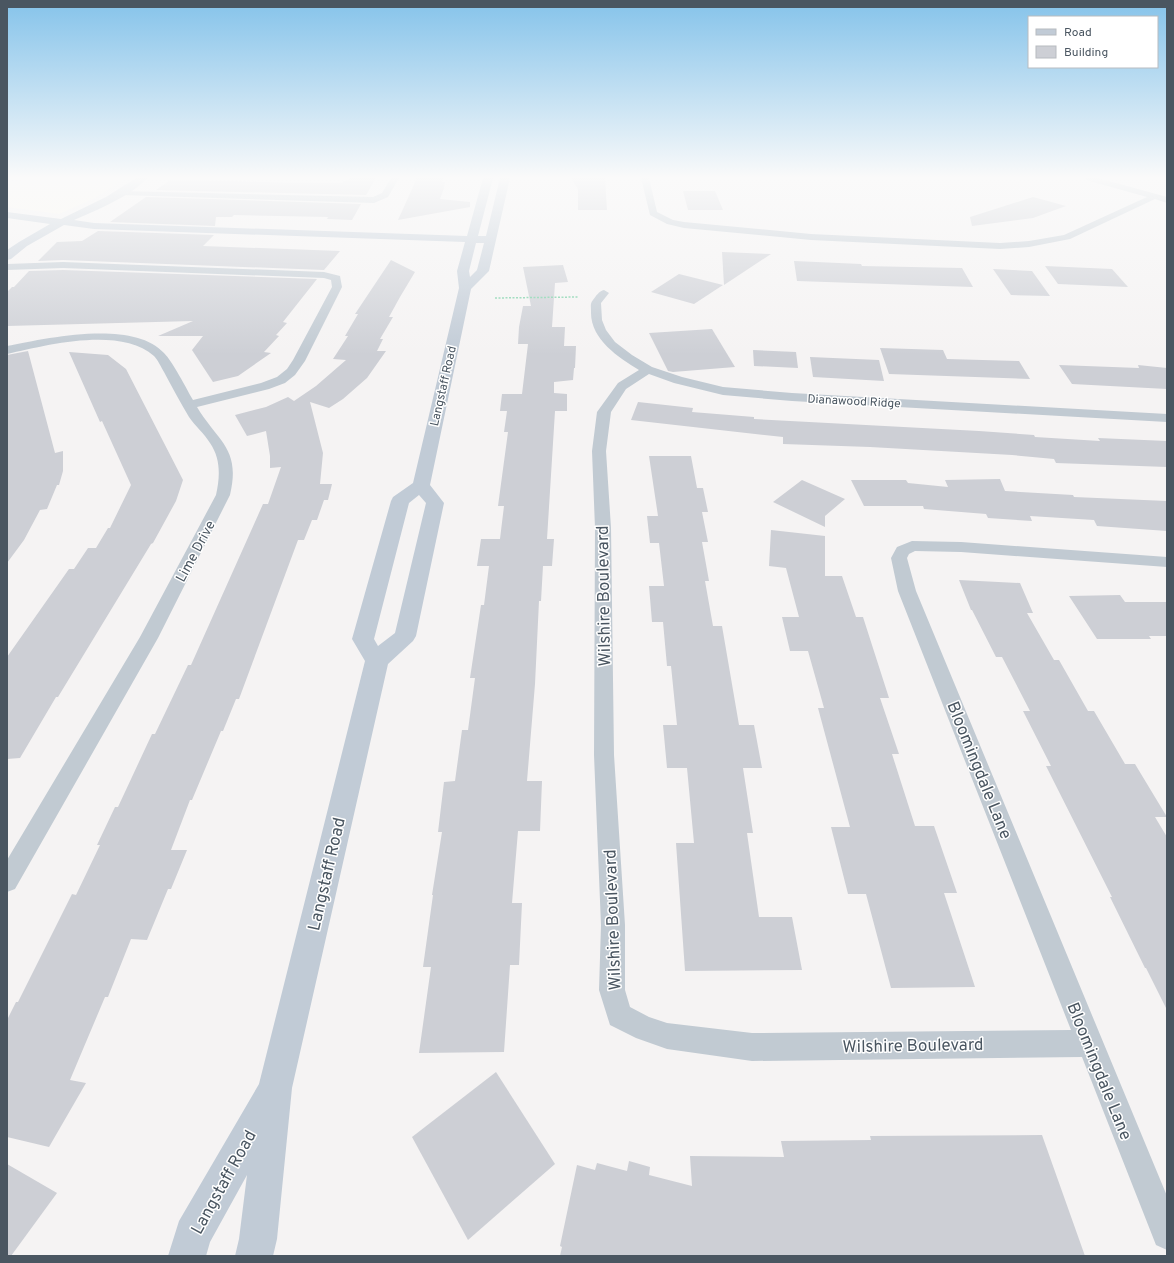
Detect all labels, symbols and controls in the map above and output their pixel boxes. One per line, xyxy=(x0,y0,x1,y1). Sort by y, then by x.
legend xyxy=(1028,16,1158,68)
text: Road xyxy=(1064,25,1092,41)
text: Building xyxy=(1064,45,1108,61)
street label: Langstaff Road xyxy=(427,345,461,428)
street label: Dianawood Ridge xyxy=(807,392,901,412)
street label: Lime Drive xyxy=(173,518,220,585)
street label: Wilshire Boulevard xyxy=(593,525,617,667)
street label: Bloomingdale Lane xyxy=(941,699,1016,843)
street label: Langstaff Road xyxy=(304,816,352,933)
street label: Wilshire Boulevard xyxy=(601,849,627,991)
street label: Bloomingdale Lane xyxy=(1061,1000,1136,1144)
street label: Wilshire Boulevard xyxy=(842,1035,984,1059)
street label: Langstaff Road xyxy=(187,1127,262,1239)

